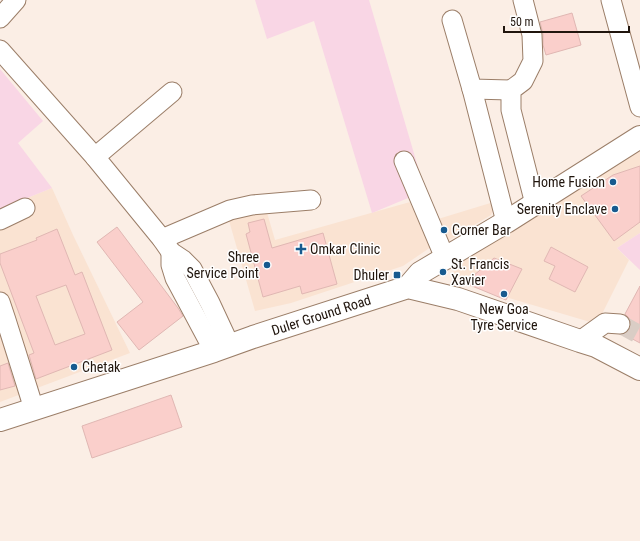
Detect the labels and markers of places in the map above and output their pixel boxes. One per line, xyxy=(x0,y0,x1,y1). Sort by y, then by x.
place label: Home Fusion xyxy=(532,174,605,190)
marker: Home Fusion xyxy=(608,177,618,187)
place label: Serenity Enclave xyxy=(517,201,607,217)
marker: Serenity Enclave xyxy=(610,204,620,214)
place label: Corner Bar xyxy=(452,222,511,238)
marker: Corner Bar xyxy=(439,225,449,235)
place label: Omkar Clinic xyxy=(310,241,380,257)
marker: Omkar Clinic xyxy=(295,243,307,255)
place label: Shree Service Point xyxy=(187,249,259,281)
place label: St. Francis Xavier xyxy=(451,256,509,288)
marker: Shree Service Point xyxy=(262,260,272,270)
place label: Dhuler xyxy=(353,267,389,283)
marker: St. Francis Xavier xyxy=(438,267,448,277)
marker: Dhuler xyxy=(392,270,402,280)
marker: New Goa Tyre Service xyxy=(499,289,509,299)
place label: New Goa Tyre Service xyxy=(471,301,538,333)
place label: Chetak xyxy=(82,359,121,375)
marker: Chetak xyxy=(69,362,79,372)

